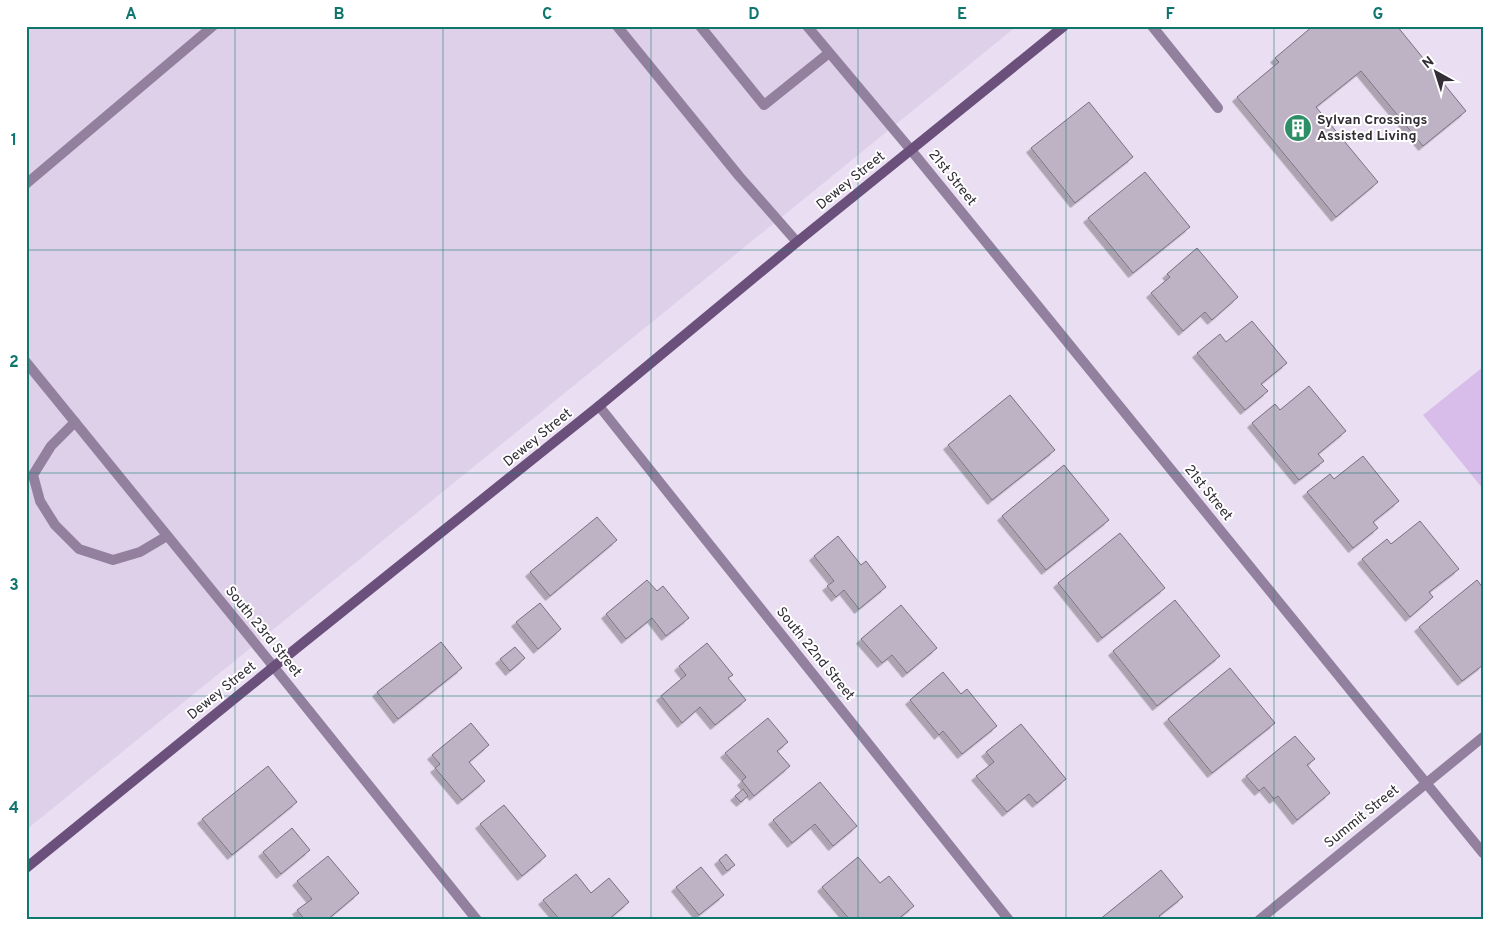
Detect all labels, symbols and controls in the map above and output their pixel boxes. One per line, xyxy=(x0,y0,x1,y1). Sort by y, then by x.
text: A xyxy=(125,5,137,25)
text: B xyxy=(333,5,345,25)
text: C xyxy=(542,5,552,25)
text: D xyxy=(748,5,760,25)
text: E xyxy=(957,5,967,25)
text: F xyxy=(1165,5,1175,25)
text: G xyxy=(1373,5,1383,25)
north arrow xyxy=(1412,48,1462,98)
text: N xyxy=(1420,53,1438,73)
place label: Sylvan Crossings Assisted Living xyxy=(1317,112,1428,145)
building icon: Sylvan Crossings Assisted Living xyxy=(1283,113,1313,143)
text: 1 xyxy=(11,131,17,151)
street label: 21st Street xyxy=(924,147,980,209)
street label: Dewey Street xyxy=(813,148,889,214)
text: 2 xyxy=(9,353,19,373)
street label: Dewey Street xyxy=(500,405,576,471)
street label: 21st Street xyxy=(1180,462,1236,524)
text: 3 xyxy=(9,576,19,596)
street label: South 23rd Street xyxy=(221,583,305,681)
street label: South 22nd Street xyxy=(772,604,858,704)
street label: Dewey Street xyxy=(184,658,260,724)
street label: Summit Street xyxy=(1321,782,1403,852)
text: 4 xyxy=(9,799,19,819)

